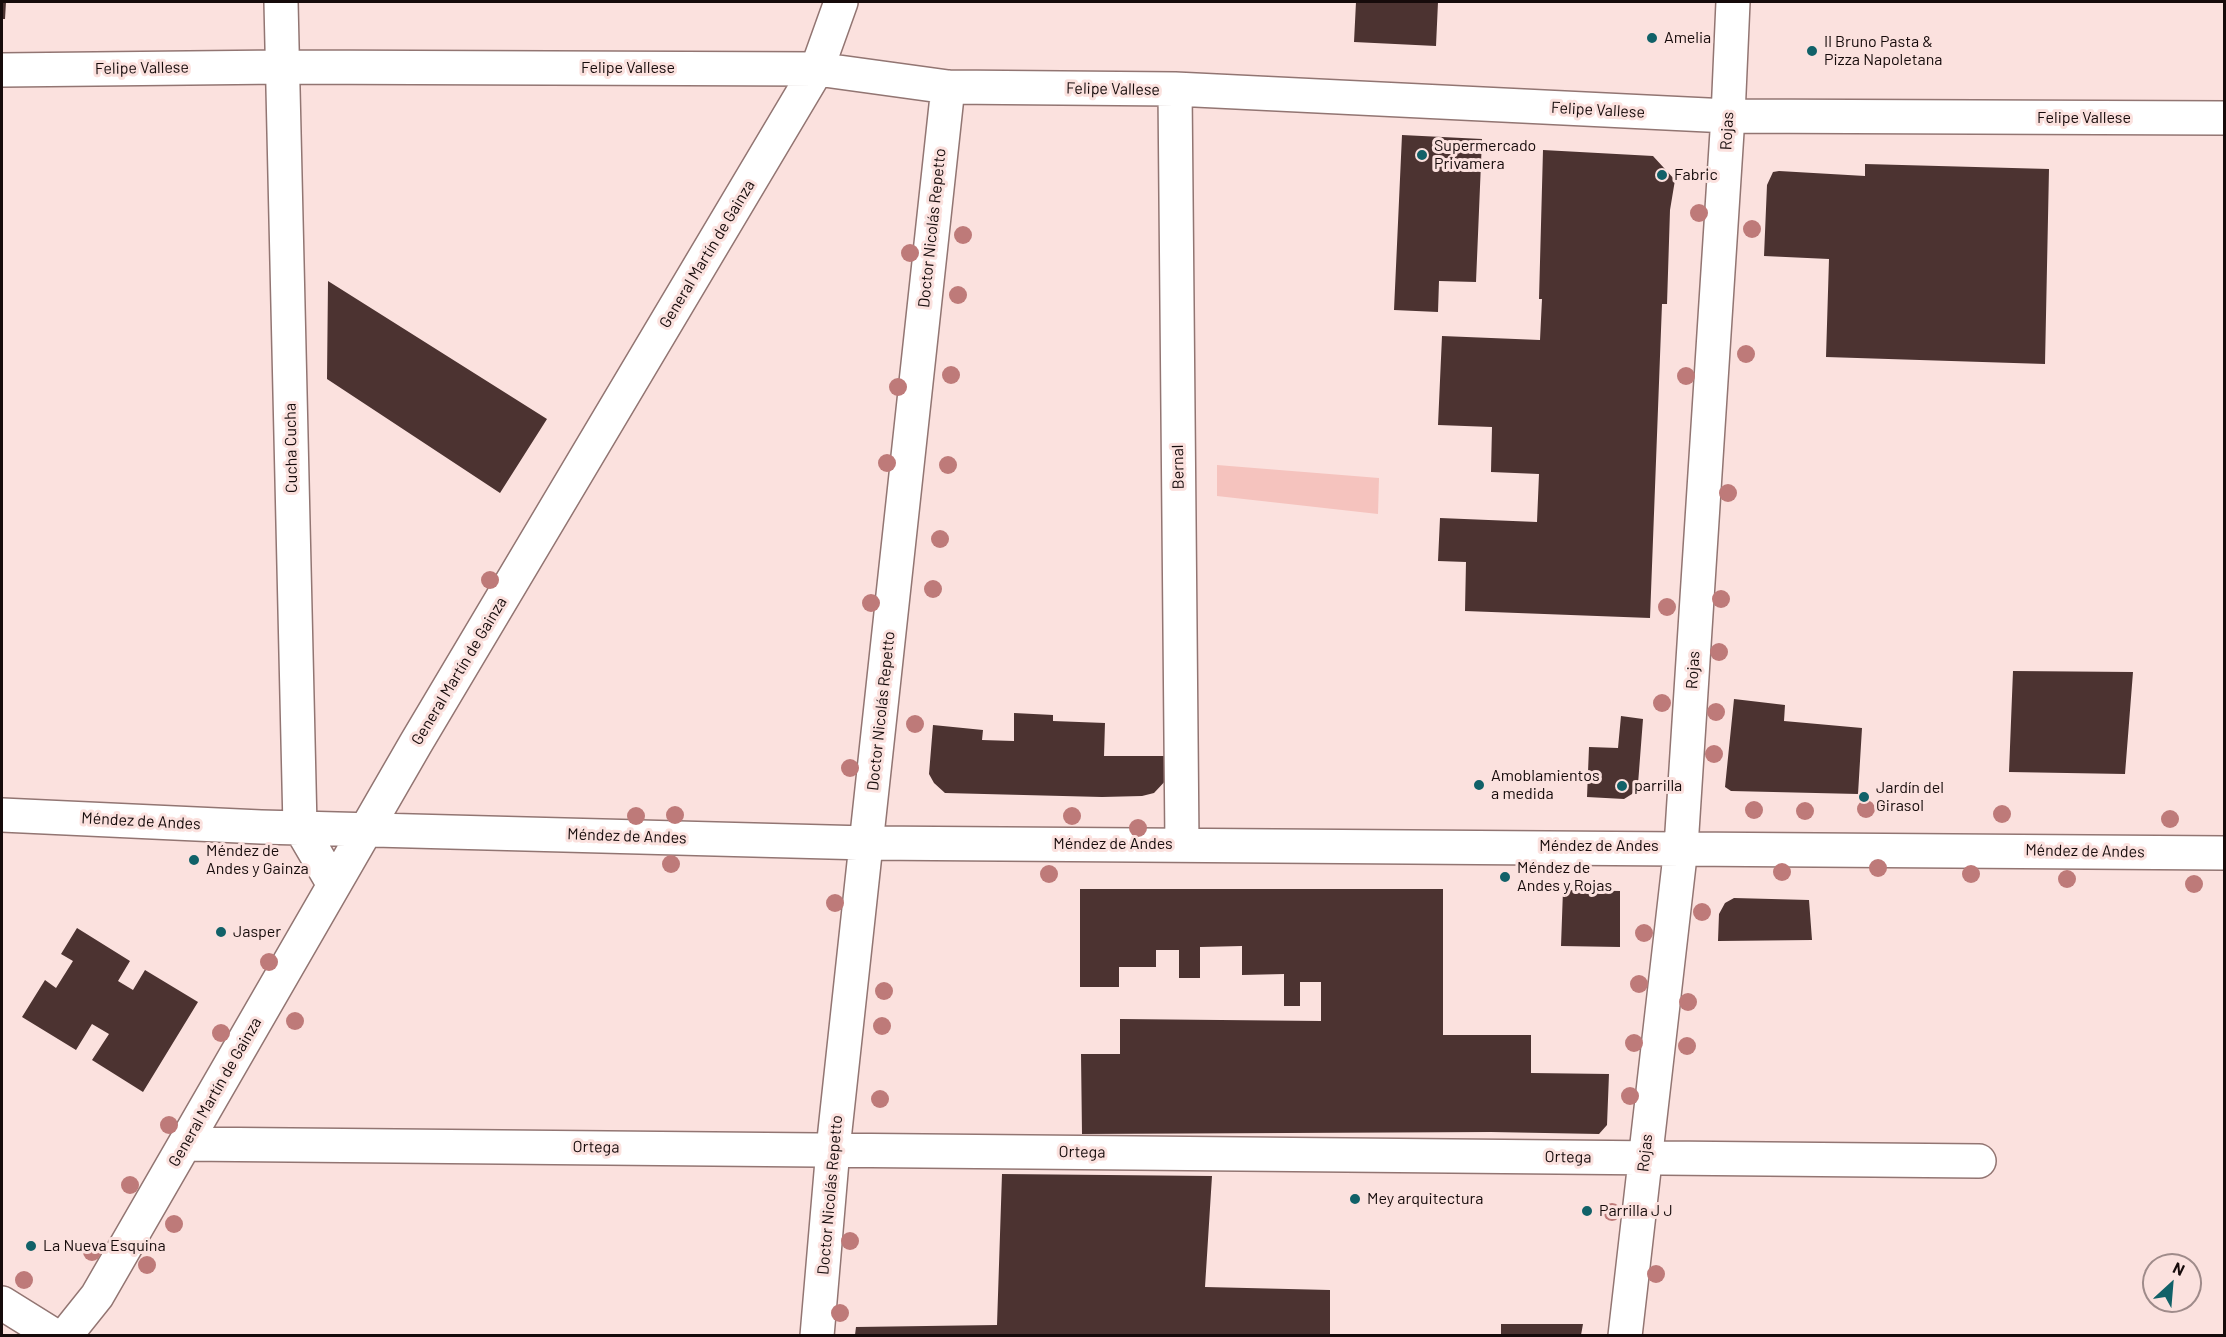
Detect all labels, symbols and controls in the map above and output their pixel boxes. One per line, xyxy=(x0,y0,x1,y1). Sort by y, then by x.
place label: Amelia xyxy=(1664,28,1711,48)
marker: Amelia xyxy=(1645,31,1659,45)
place label: Il Bruno Pasta & Pizza Napoletana xyxy=(1824,32,1942,70)
marker: Il Bruno Pasta & Pizza Napoletana xyxy=(1805,44,1819,58)
street label: Felipe Vallese xyxy=(95,58,189,78)
street label: Felipe Vallese xyxy=(581,58,675,78)
street label: Felipe Vallese xyxy=(1066,79,1160,99)
street label: Felipe Vallese xyxy=(1551,98,1645,122)
street label: Felipe Vallese xyxy=(2037,108,2131,128)
street label: Rojas xyxy=(1716,111,1738,151)
place label: Supermercado Privamera xyxy=(1434,136,1536,174)
street label: Doctor Nicolás Repetto xyxy=(914,147,950,309)
marker: Supermercado Privamera xyxy=(1415,148,1429,162)
place label: Fabric xyxy=(1674,165,1718,185)
marker: Fabric xyxy=(1655,168,1669,182)
street label: General Martín de Gainza xyxy=(655,177,759,331)
street label: Cucha Cucha xyxy=(281,403,301,493)
street label: Bernal xyxy=(1168,444,1188,490)
street label: General Martín de Gainza xyxy=(407,594,511,748)
street label: Doctor Nicolás Repetto xyxy=(863,630,899,792)
street label: Rojas xyxy=(1682,650,1704,690)
place label: Amoblamientos a medida xyxy=(1491,766,1600,804)
place label: parrilla xyxy=(1634,776,1682,796)
marker: Amoblamientos a medida xyxy=(1472,778,1486,792)
place label: Jardín del Girasol xyxy=(1876,778,1944,816)
marker: parrilla xyxy=(1615,779,1629,793)
marker: Jardín del Girasol xyxy=(1857,790,1871,804)
street label: Méndez de Andes xyxy=(81,808,201,834)
street label: Méndez de Andes xyxy=(567,824,687,848)
street label: Méndez de Andes xyxy=(1053,834,1173,854)
street label: Méndez de Andes xyxy=(1539,836,1659,856)
street label: Méndez de Andes xyxy=(2025,840,2145,862)
place label: Méndez de Andes y Gainza xyxy=(206,841,309,879)
marker: Méndez de Andes y Gainza xyxy=(187,853,201,867)
place label: Méndez de Andes y Rojas xyxy=(1517,858,1612,896)
marker: Méndez de Andes y Rojas xyxy=(1498,870,1512,884)
place label: Jasper xyxy=(233,922,281,942)
marker: Jasper xyxy=(214,925,228,939)
street label: General Martín de Gainza xyxy=(164,1014,266,1170)
street label: Doctor Nicolás Repetto xyxy=(813,1114,847,1276)
street label: Rojas xyxy=(1633,1133,1657,1173)
street label: Ortega xyxy=(572,1137,620,1157)
street label: Ortega xyxy=(1058,1142,1106,1162)
street label: Ortega xyxy=(1544,1147,1592,1167)
place label: Mey arquitectura xyxy=(1367,1189,1483,1209)
marker: Mey arquitectura xyxy=(1348,1192,1362,1206)
place label: Parrilla J J xyxy=(1599,1201,1673,1221)
marker: Parrilla J J xyxy=(1580,1204,1594,1218)
place label: La Nueva Esquina xyxy=(43,1236,166,1256)
marker: La Nueva Esquina xyxy=(24,1239,38,1253)
north arrow xyxy=(2142,1253,2202,1313)
text: N xyxy=(2170,1257,2188,1279)

